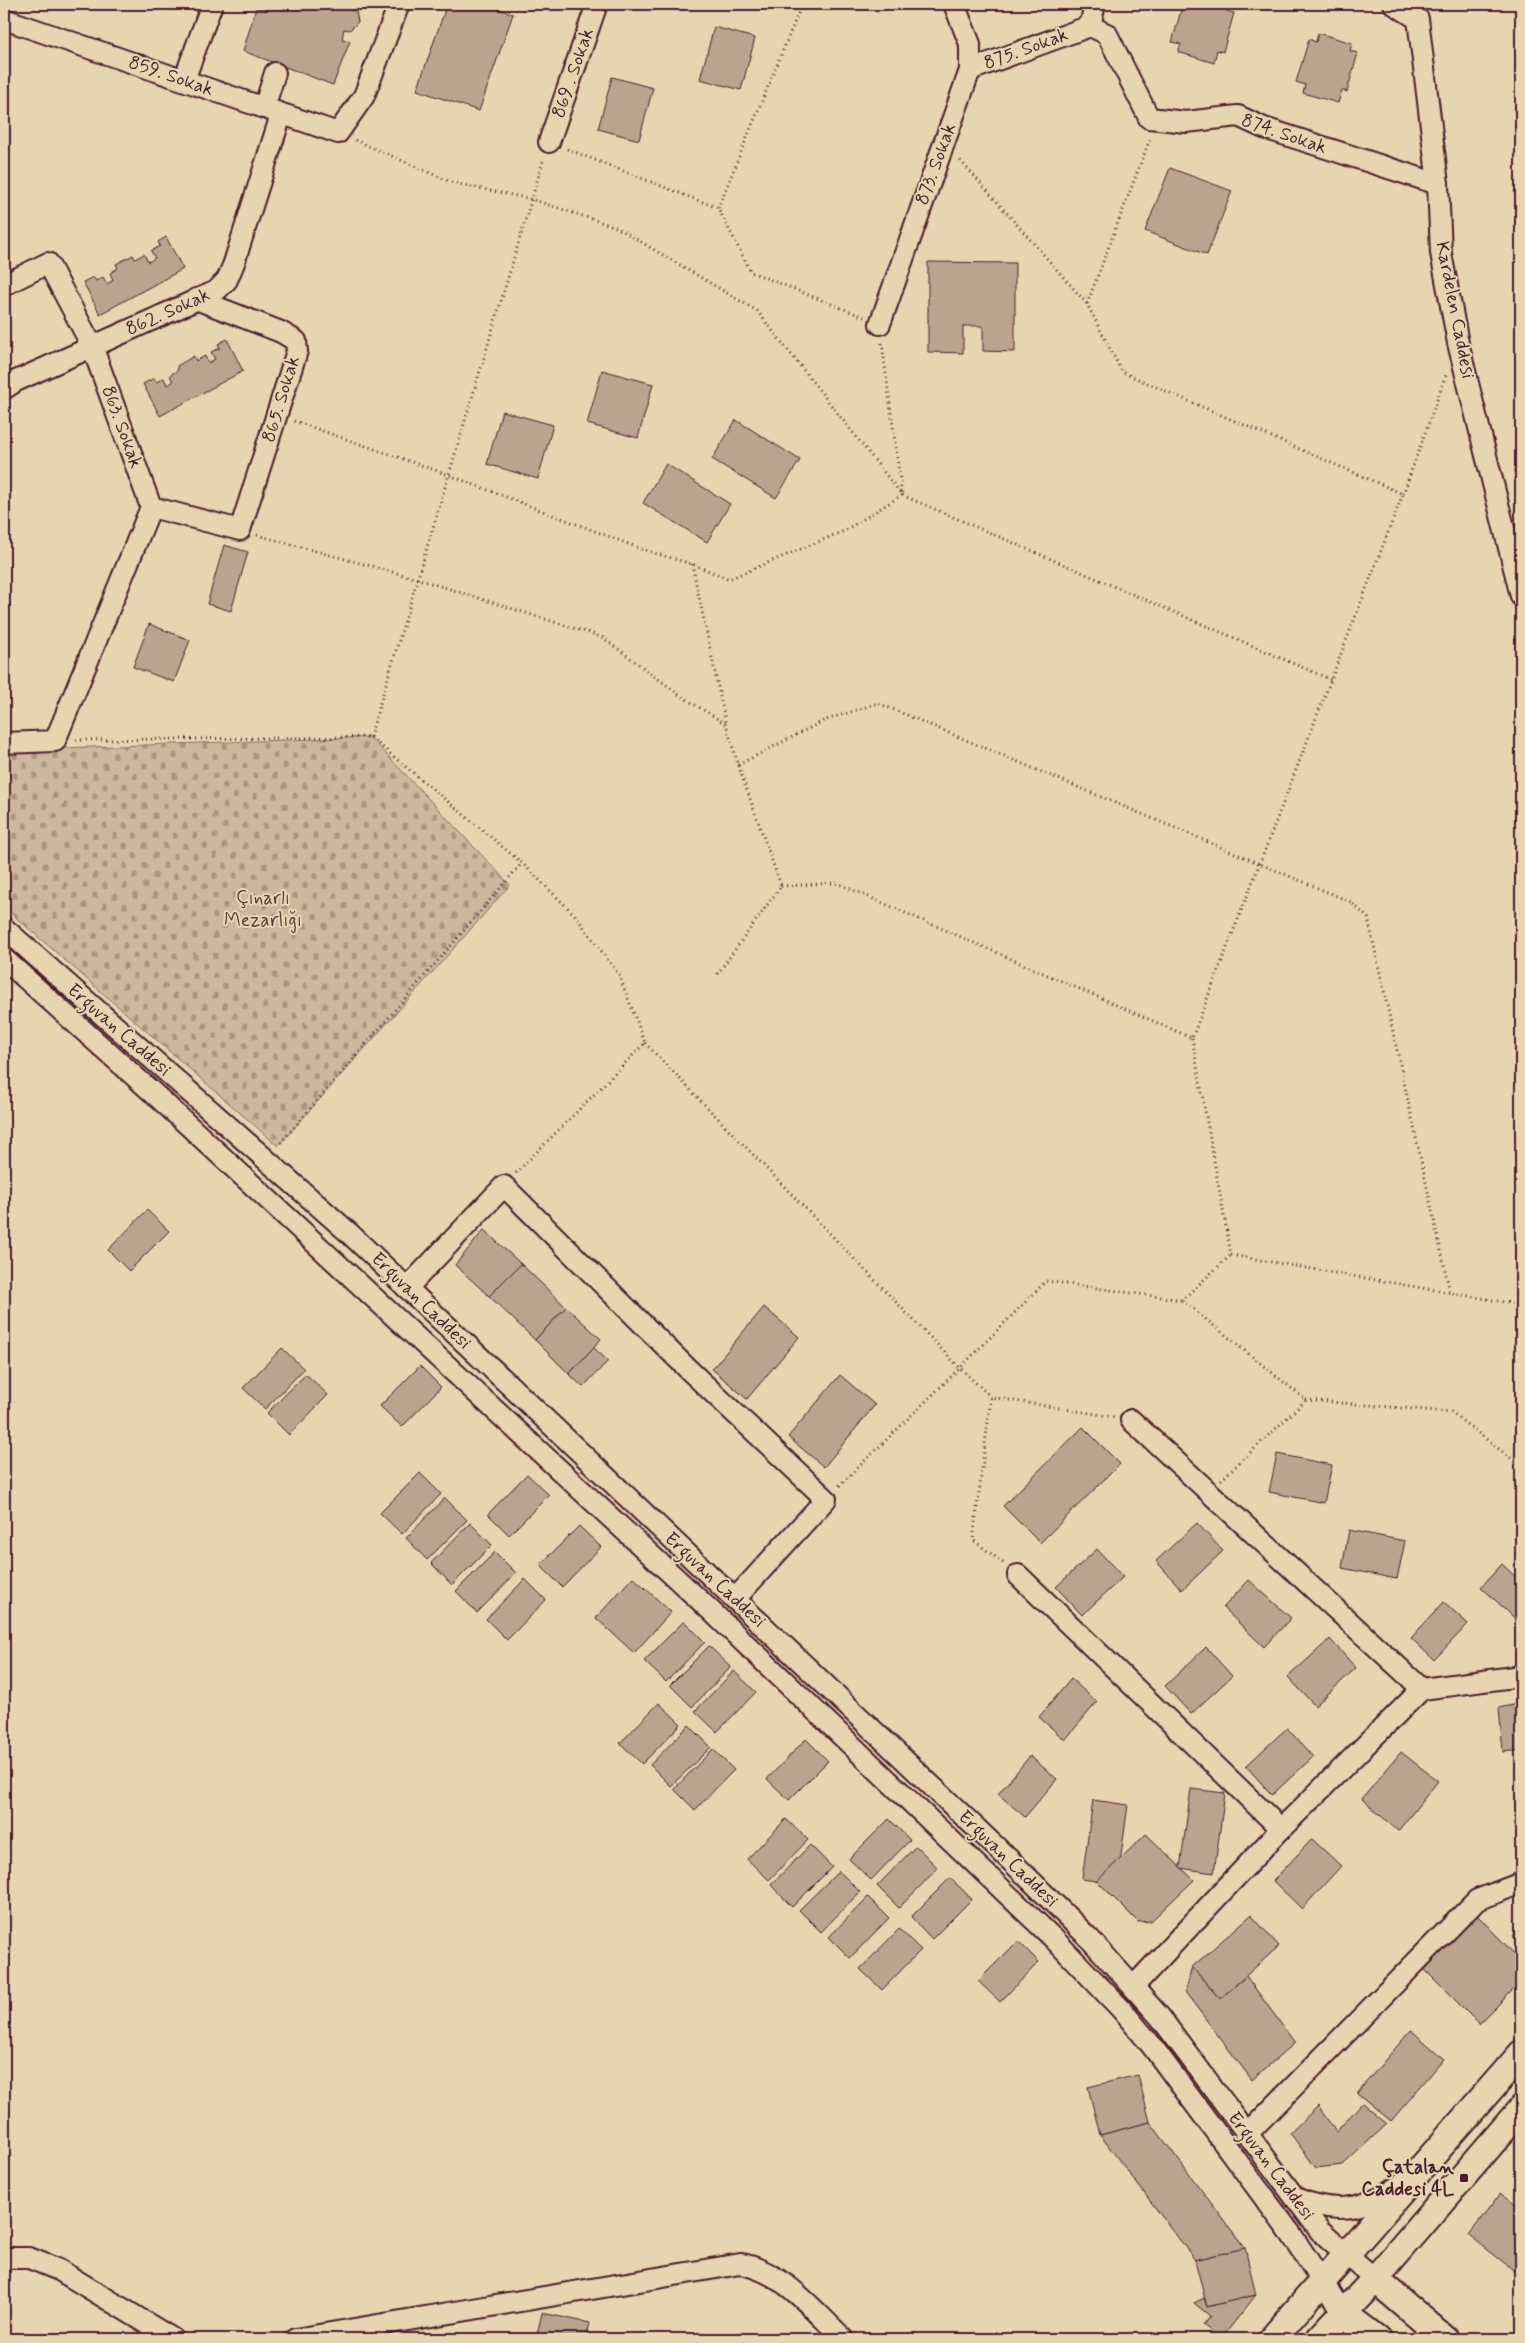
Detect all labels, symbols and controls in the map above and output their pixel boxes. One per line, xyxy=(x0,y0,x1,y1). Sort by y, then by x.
street label: 875. Sokak xyxy=(980,22,1072,76)
street label: 869 . Sokak xyxy=(546,25,600,121)
street label: 859. Sokak xyxy=(125,50,217,102)
street label: 874. Sokak xyxy=(1238,108,1330,160)
street label: 873. Sokak xyxy=(910,120,962,208)
street label: Kardelen Caddesi xyxy=(1429,239,1481,381)
street label: 862. Sokak xyxy=(122,282,214,342)
street label: 865. Sokak xyxy=(256,353,306,445)
street label: 863. Sokak xyxy=(96,382,148,472)
park label: Çınarlı Mezarlığı xyxy=(224,886,302,934)
street label: Erguvan Caddesi xyxy=(60,978,176,1084)
street label: Erguvan Caddesi xyxy=(364,1247,476,1357)
street label: Erguvan Caddesi xyxy=(657,1527,771,1636)
street label: Erguvan Caddesi xyxy=(951,1805,1063,1915)
street label: Erguvan Caddesi xyxy=(1220,2107,1320,2227)
place label: Çatalan Caddesi 4L xyxy=(1362,2155,1454,2202)
marker: Çatalan Caddesi 4L xyxy=(1458,2172,1470,2184)

